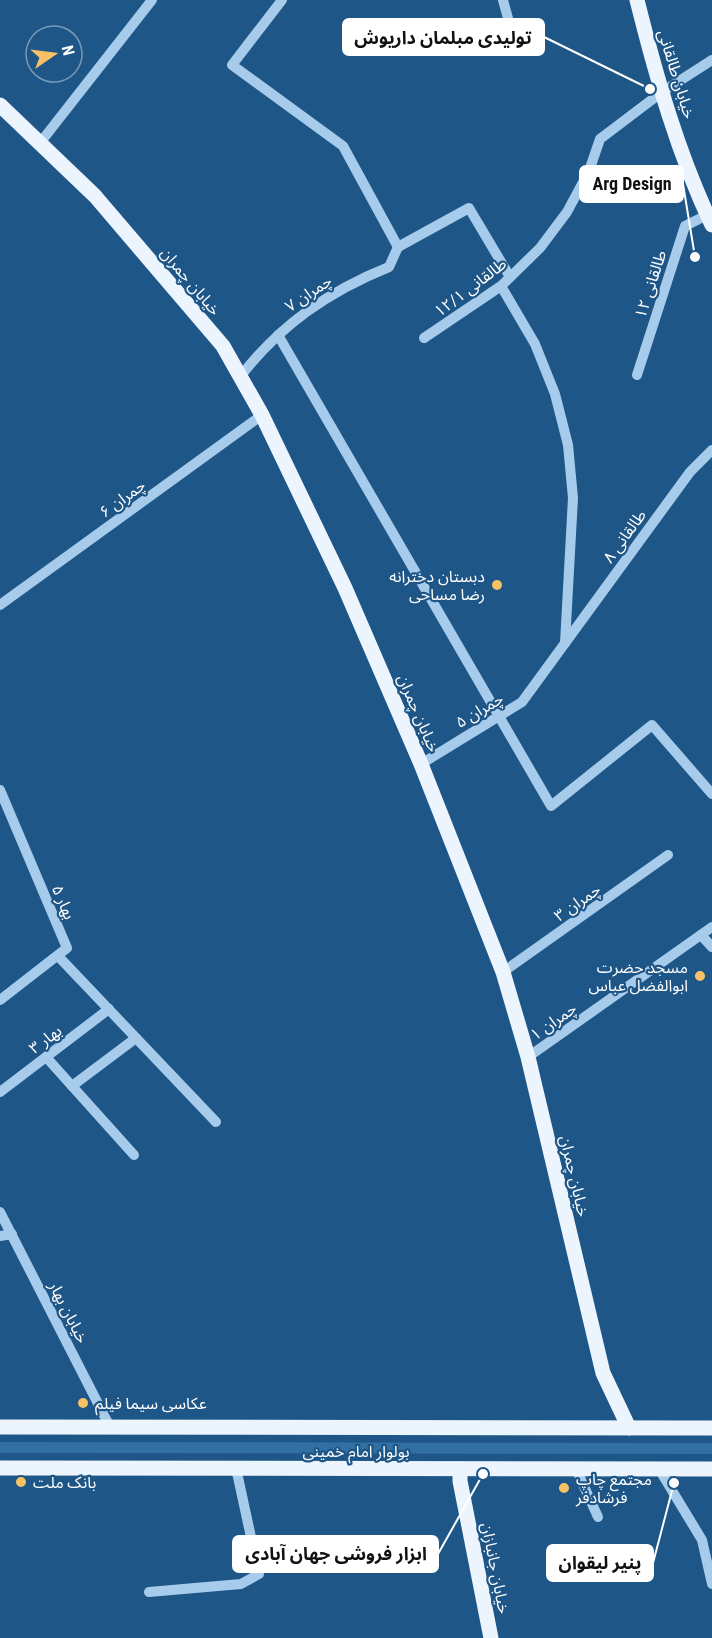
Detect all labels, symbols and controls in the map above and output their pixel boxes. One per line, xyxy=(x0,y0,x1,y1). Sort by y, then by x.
callout: تولیدی مبلمان داریوش xyxy=(343,19,544,55)
north arrow xyxy=(24,24,84,84)
text: تولیدی مبلمان داریوش xyxy=(354,27,532,49)
street label: خیابان طالقانی xyxy=(654,27,699,121)
text: N xyxy=(58,43,78,58)
callout: Arg Design xyxy=(580,166,683,202)
text: Arg Design xyxy=(592,173,672,194)
street label: خیابان چمران xyxy=(156,243,225,320)
street label: طالقانی ۱۲ xyxy=(631,248,670,321)
street label: طالقانی ۱۲/۱ xyxy=(430,254,510,321)
street label: چمران ۷ xyxy=(281,271,336,317)
street label: چمران ۶ xyxy=(96,475,150,522)
street label: طالقانی ۸ xyxy=(599,506,650,567)
place label: دبستان دخترانه رضا مساحی xyxy=(389,567,485,604)
marker: دبستان دخترانه رضا مساحی xyxy=(490,578,504,592)
street label: خیابان چمران xyxy=(393,671,444,756)
street label: چمران ۵ xyxy=(452,689,507,733)
street label: چمران ۳ xyxy=(550,880,605,926)
street label: بهار ۵ xyxy=(48,882,79,922)
place label: مسجد حضرت ابوالفضل عباس xyxy=(588,958,688,995)
marker: مسجد حضرت ابوالفضل عباس xyxy=(693,969,707,983)
street label: چمران ۱ xyxy=(526,999,581,1045)
street label: بهار ۳ xyxy=(25,1021,65,1058)
street label: خیابان چمران xyxy=(555,1134,593,1219)
street label: خیابان بهار xyxy=(45,1277,92,1346)
place label: عکاسی سیما فیلم xyxy=(95,1394,207,1416)
marker: عکاسی سیما فیلم xyxy=(76,1396,90,1410)
street label: بولوار امام خمینی xyxy=(302,1442,410,1464)
place label: مجتمع چاپ فرشادفر xyxy=(575,1470,652,1507)
place label: بانک ملت xyxy=(33,1473,96,1492)
marker: بانک ملت xyxy=(14,1475,28,1489)
marker: مجتمع چاپ فرشادفر xyxy=(557,1481,571,1495)
street label: خیابان جانبازان xyxy=(477,1521,514,1615)
callout: ابزار فروشی جهان آبادی xyxy=(233,1536,438,1572)
text: ابزار فروشی جهان آبادی xyxy=(245,1543,427,1565)
callout: پنیر لیقوان xyxy=(547,1545,653,1581)
text: پنیر لیقوان xyxy=(559,1552,641,1575)

